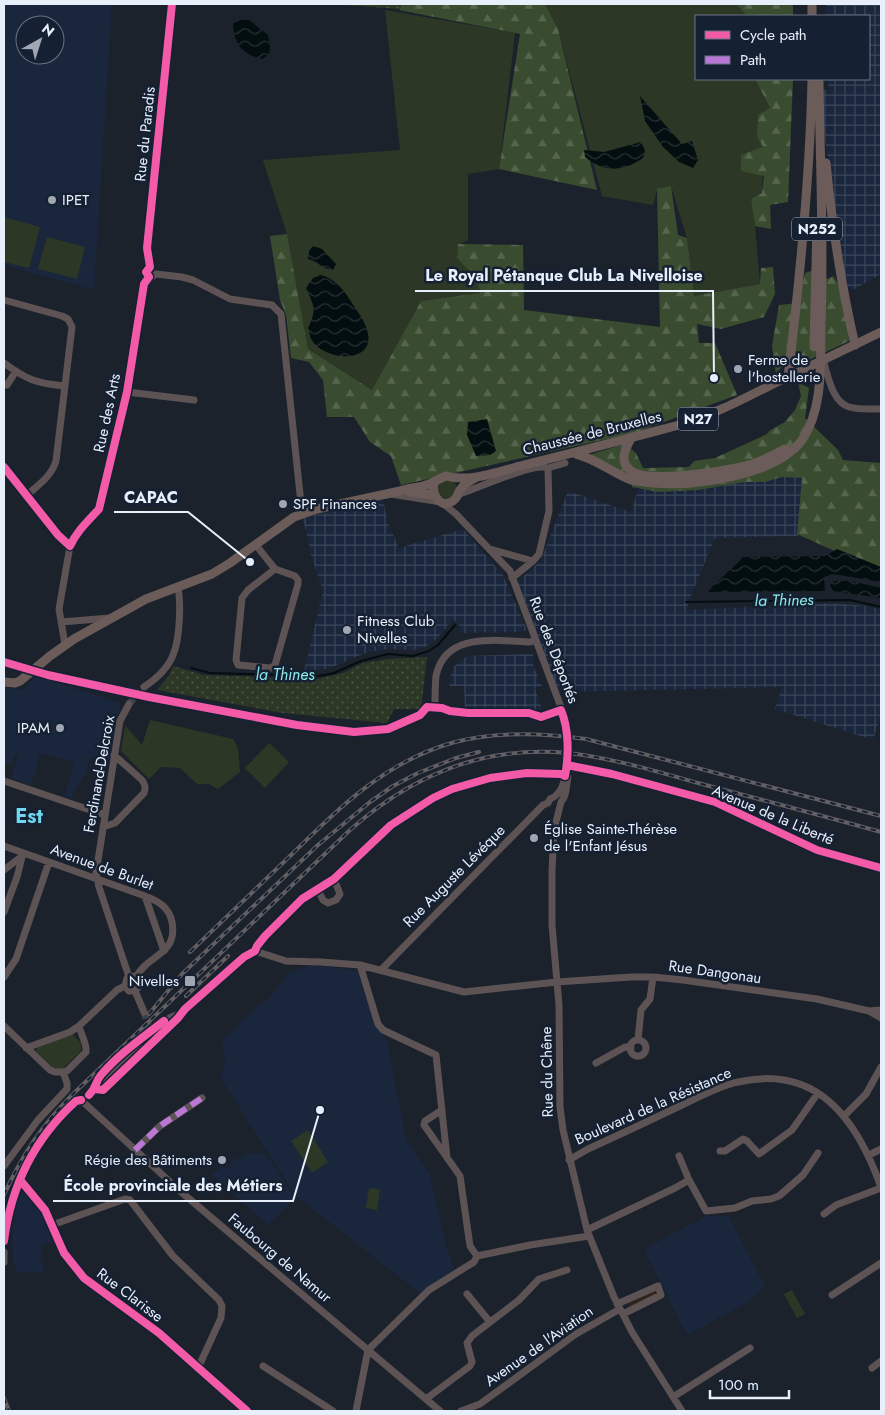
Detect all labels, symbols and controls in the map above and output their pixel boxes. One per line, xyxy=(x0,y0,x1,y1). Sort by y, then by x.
north arrow xyxy=(15,15,65,65)
legend xyxy=(695,15,870,80)
text: N xyxy=(38,19,59,41)
text: Cycle path xyxy=(740,24,807,46)
text: Path xyxy=(740,49,766,71)
street label: Rue du Paradis xyxy=(129,85,161,183)
place label: IPET xyxy=(62,189,89,211)
marker: IPET xyxy=(46,194,58,206)
road number: N252 xyxy=(792,218,842,240)
callout: Le Royal Pétanque Club La Nivelloise xyxy=(415,260,713,291)
text: Le Royal Pétanque Club La Nivelloise xyxy=(425,264,703,287)
place label: Ferme de l'hostellerie xyxy=(748,349,821,388)
marker: Ferme de l'hostellerie xyxy=(732,363,744,375)
street label: Rue des Arts xyxy=(88,372,126,454)
street label: Chaussée de Bruxelles xyxy=(520,405,664,461)
road number: N27 xyxy=(678,408,718,430)
callout: CAPAC xyxy=(114,481,188,512)
text: CAPAC xyxy=(124,486,178,509)
place label: SPF Finances xyxy=(293,493,377,515)
marker: SPF Finances xyxy=(277,498,289,510)
water label: la Thines xyxy=(754,588,814,612)
street label: Rue des Déportés xyxy=(524,594,584,706)
place label: Fitness Club Nivelles xyxy=(357,610,435,649)
marker: Fitness Club Nivelles xyxy=(341,624,353,636)
water label: la Thines xyxy=(255,663,315,686)
street label: Ferdinand-Delcroix xyxy=(78,713,120,834)
place label: IPAM xyxy=(17,717,50,739)
marker: IPAM xyxy=(54,722,66,734)
street label: Avenue de la Liberté xyxy=(709,779,838,851)
district label: Est xyxy=(15,802,43,831)
place label: Église Sainte-Thérèse de l'Enfant Jésus xyxy=(544,818,677,857)
street label: Rue Auguste Lévéque xyxy=(398,820,510,932)
marker: Église Sainte-Thérèse de l'Enfant Jésus xyxy=(528,832,540,844)
street label: Avenue de Burlet xyxy=(47,838,157,896)
street label: Rue Dangonau xyxy=(667,955,763,989)
place label: Nivelles xyxy=(129,970,179,992)
marker: Nivelles xyxy=(183,974,197,988)
street label: Rue du Chêne xyxy=(535,1026,559,1118)
street label: Boulevard de la Résistance xyxy=(571,1061,735,1150)
place label: Régie des Bâtiments xyxy=(84,1149,212,1171)
marker: Régie des Bâtiments xyxy=(216,1154,228,1166)
callout: École provinciale des Métiers xyxy=(53,1170,293,1201)
text: École provinciale des Métiers xyxy=(63,1174,283,1197)
street label: Faubourg de Namur xyxy=(223,1208,337,1308)
street label: Rue Clarisse xyxy=(92,1263,168,1328)
street label: Avenue de l'Aviation xyxy=(480,1300,598,1392)
scale bar xyxy=(710,1368,789,1400)
text: 100 m xyxy=(718,1374,759,1396)

